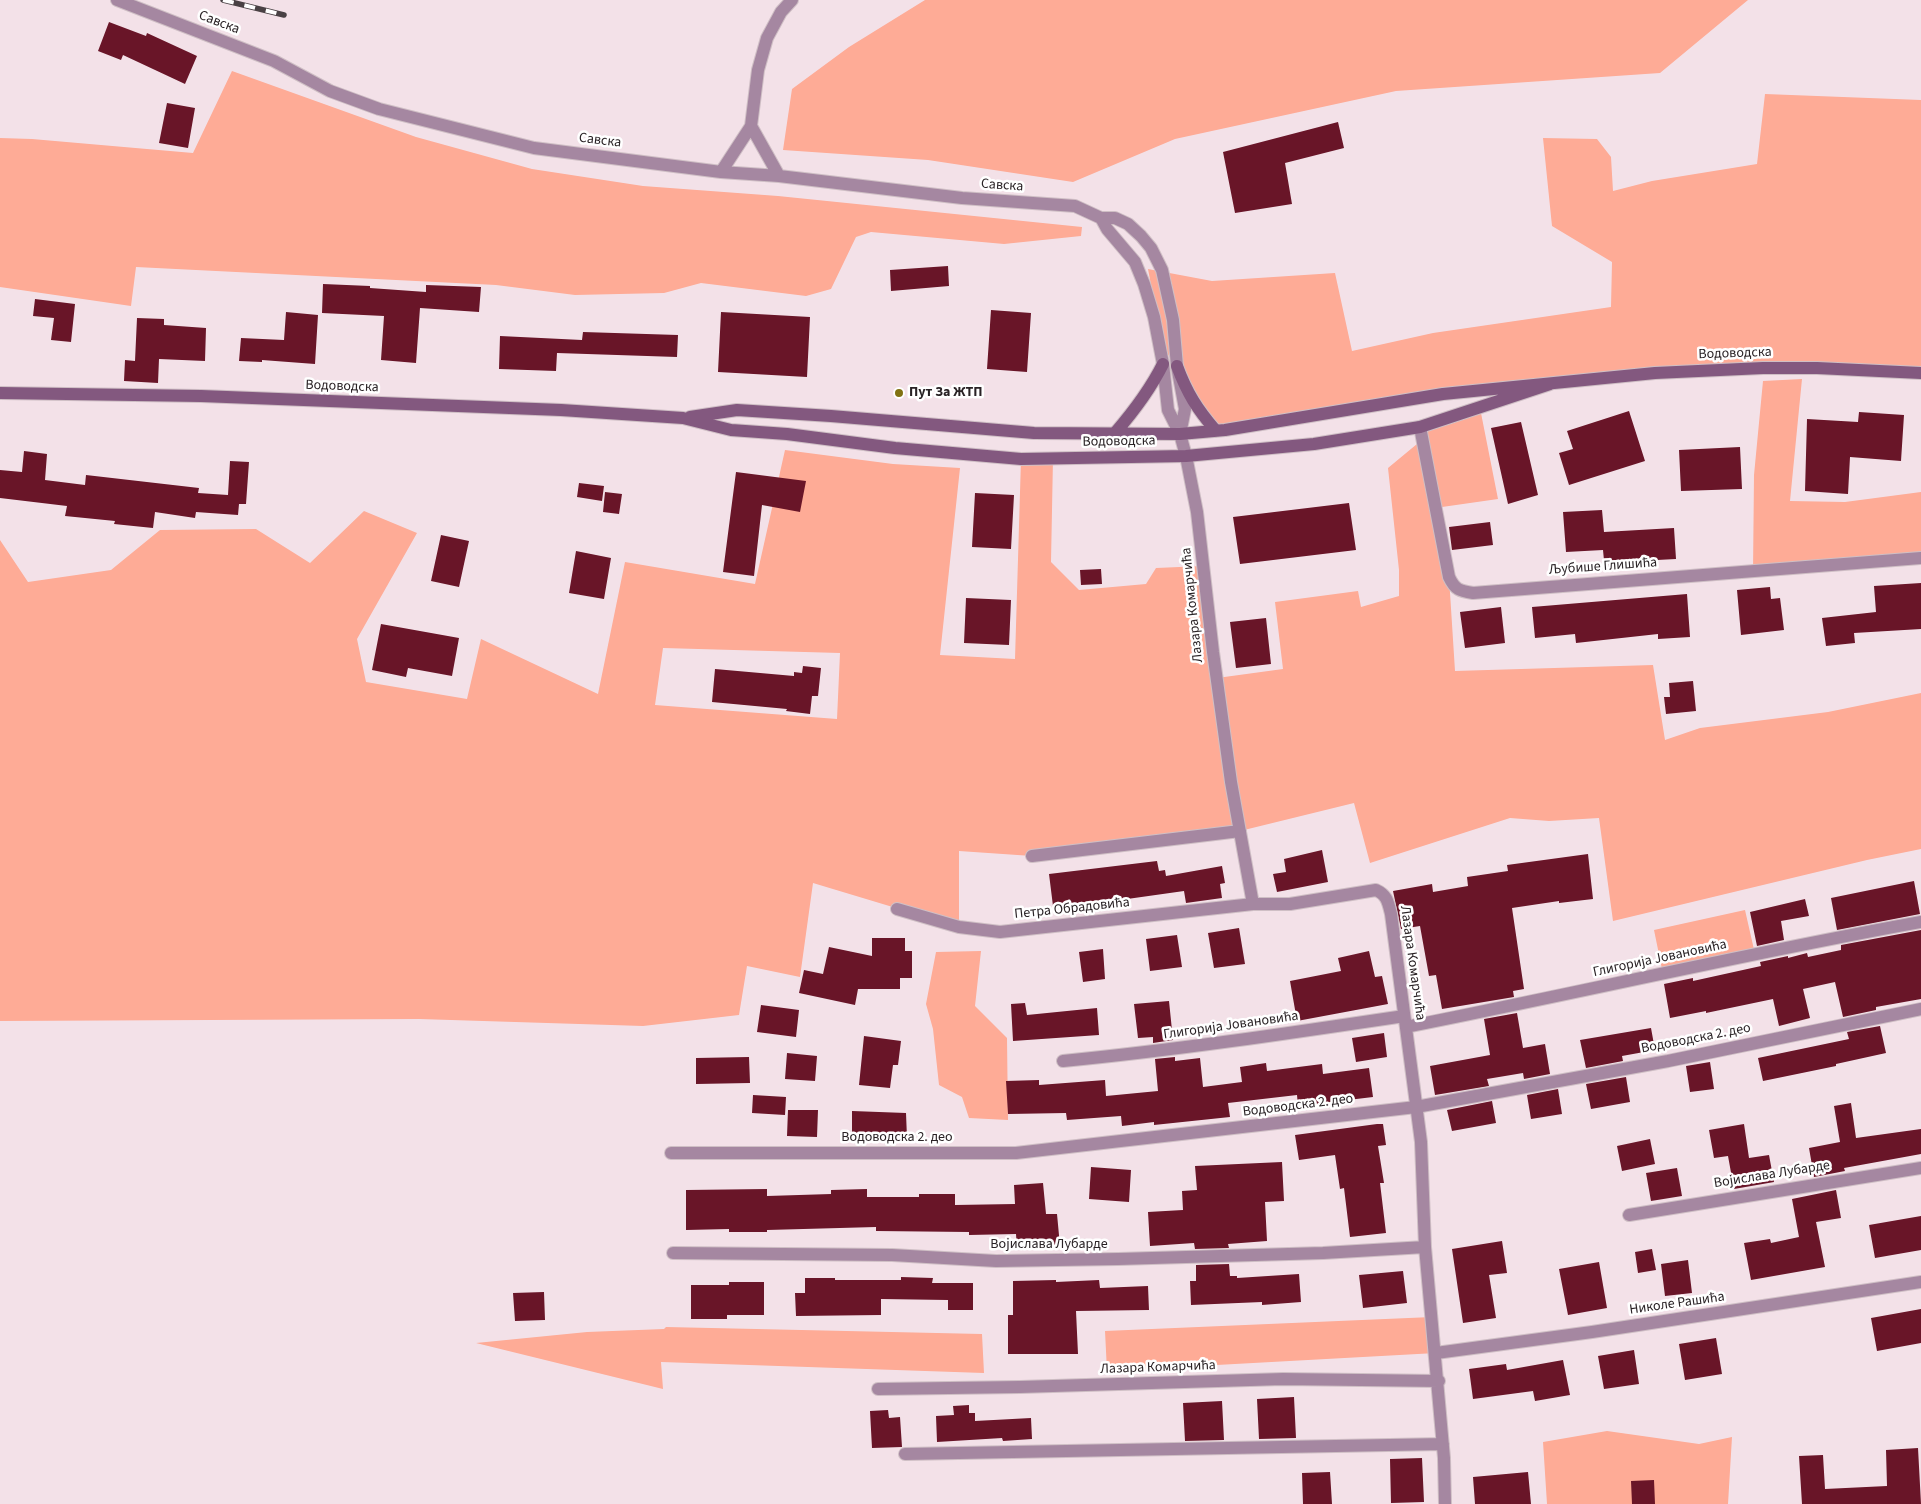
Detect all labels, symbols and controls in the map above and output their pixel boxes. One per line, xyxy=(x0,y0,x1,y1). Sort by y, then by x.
street label: Савска xyxy=(196,8,242,38)
street label: Савска xyxy=(578,130,622,152)
street label: Савска xyxy=(980,176,1024,196)
street label: Водоводска xyxy=(1698,344,1772,364)
street label: Водоводска xyxy=(305,377,379,397)
place label: Пут За ЖТП xyxy=(909,385,983,401)
marker: Пут За ЖТП xyxy=(893,387,905,399)
street label: Водоводска xyxy=(1082,433,1156,451)
street label: Лазара Комарчића xyxy=(1179,547,1207,663)
street label: Љубише Глишића xyxy=(1548,555,1658,579)
street label: Петра Обрадовића xyxy=(1013,895,1131,923)
street label: Лазара Комарчића xyxy=(1396,905,1428,1021)
street label: Глигорија Јовановића xyxy=(1592,937,1728,981)
street label: Глигорија Јовановића xyxy=(1162,1008,1300,1044)
street label: Водоводска 2. део xyxy=(1640,1020,1752,1058)
street label: Водоводска 2. део xyxy=(1242,1091,1354,1121)
street label: Водоводска 2. део xyxy=(841,1130,953,1146)
street label: Војислава Лубарде xyxy=(1713,1158,1831,1192)
street label: Војислава Лубарде xyxy=(990,1237,1108,1253)
street label: Николе Рашића xyxy=(1628,1289,1726,1319)
street label: Лазара Комарчића xyxy=(1100,1358,1216,1378)

